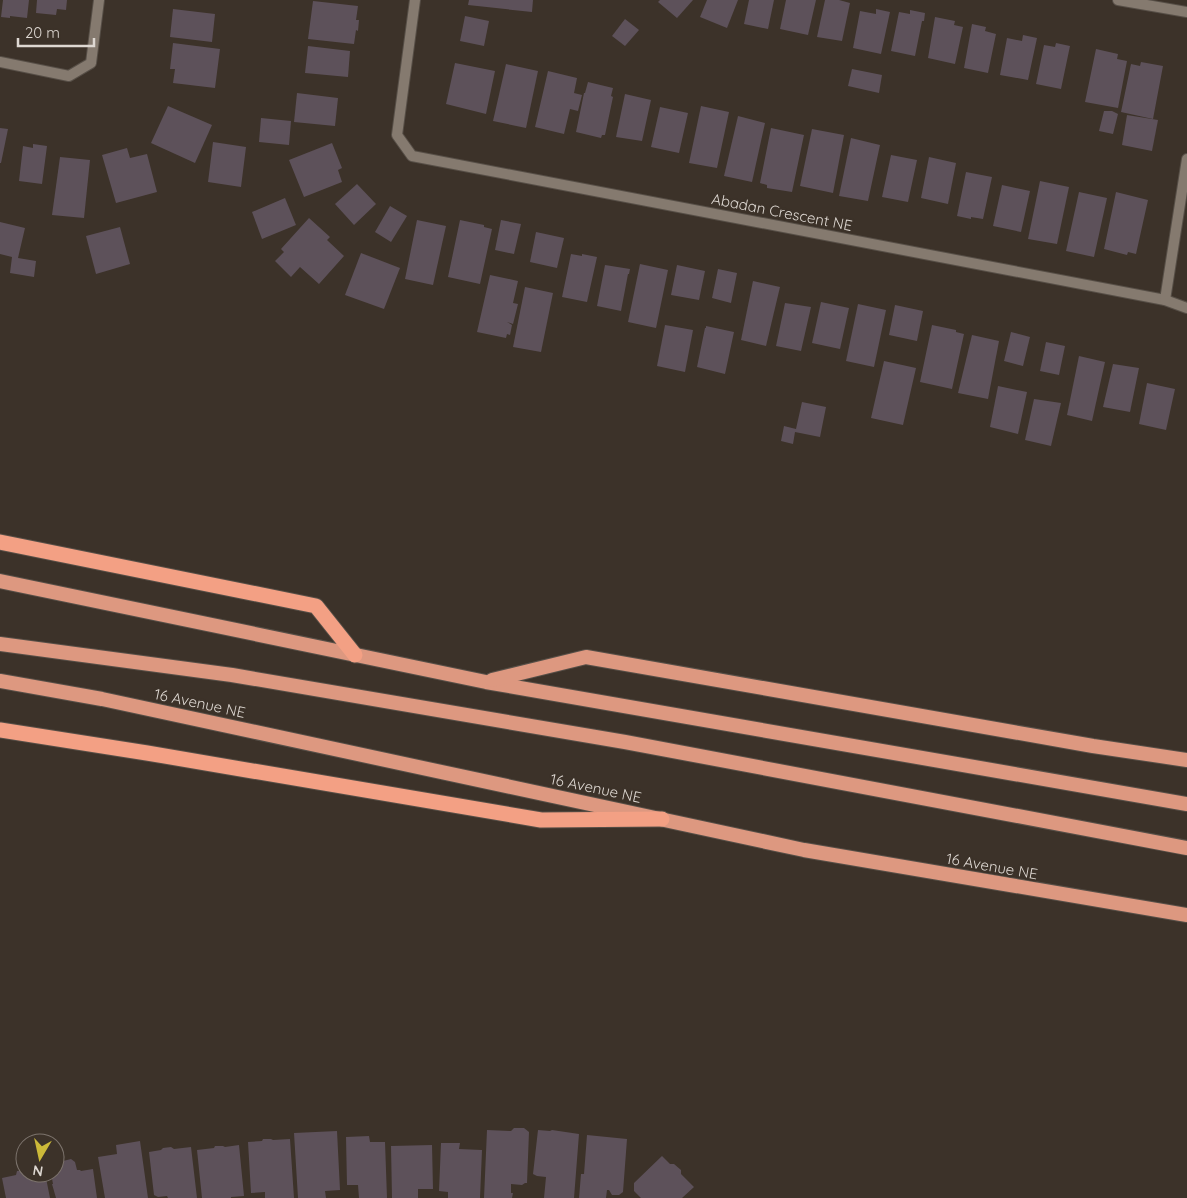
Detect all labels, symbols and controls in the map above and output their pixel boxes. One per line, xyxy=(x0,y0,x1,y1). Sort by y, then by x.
scale bar xyxy=(18,15,94,47)
text: 20 m xyxy=(25,23,60,42)
street label: Abadan Crescent NE xyxy=(710,189,854,235)
street label: 16 Avenue NE xyxy=(153,684,247,722)
street label: 16 Avenue NE xyxy=(549,769,643,807)
street label: 16 Avenue NE xyxy=(945,849,1039,883)
north arrow xyxy=(15,1133,65,1183)
text: N xyxy=(31,1161,44,1181)

